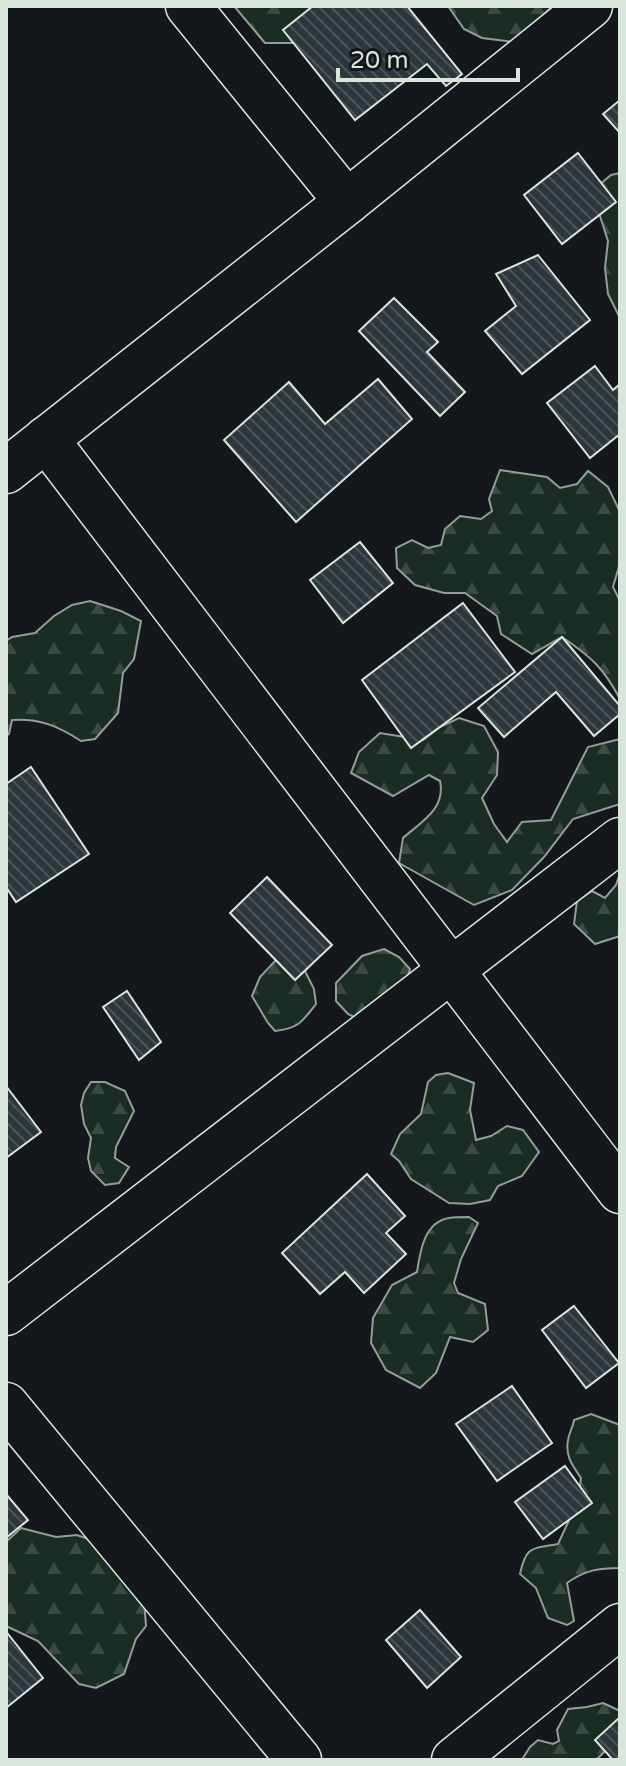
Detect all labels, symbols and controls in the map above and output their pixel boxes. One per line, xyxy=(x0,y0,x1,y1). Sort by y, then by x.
scale bar xyxy=(338,32,518,82)
text: 20 m xyxy=(350,46,408,75)

